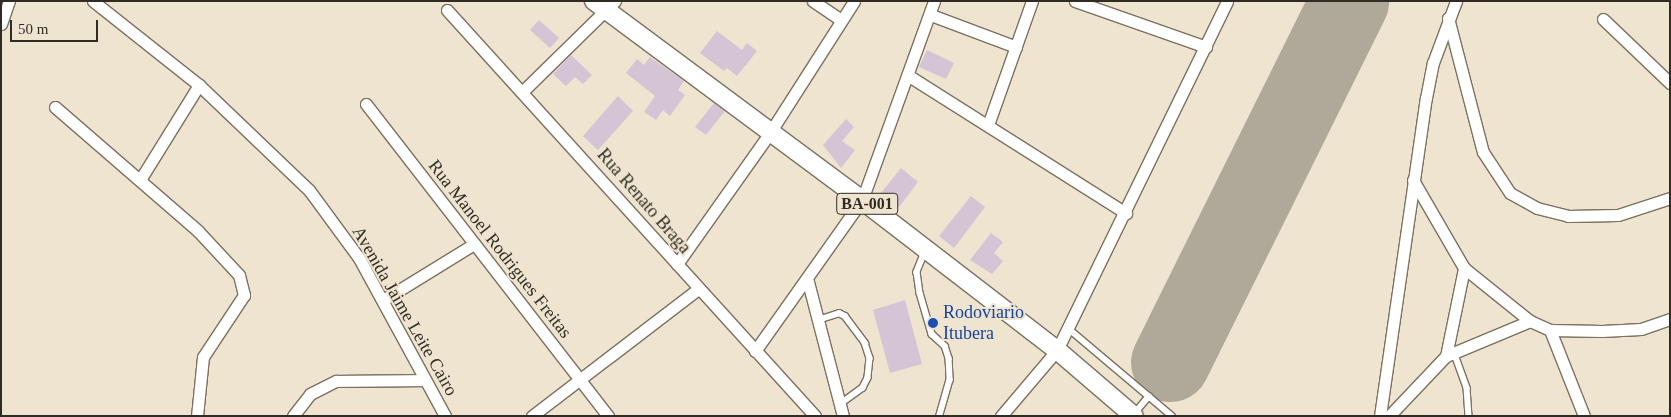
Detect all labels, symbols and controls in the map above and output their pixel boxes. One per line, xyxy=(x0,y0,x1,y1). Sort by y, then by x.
scale bar xyxy=(12,10,100,42)
text: 50 m xyxy=(18,21,48,37)
street label: Rua Renato Braga xyxy=(593,144,695,258)
street label: Rua Manoel Rodrigues Freitas xyxy=(424,155,576,343)
road number: BA-001 xyxy=(836,190,898,218)
street label: Avenida Jaime Leite Cairo xyxy=(348,222,462,400)
place label: Rodoviario Itubera xyxy=(943,302,1024,344)
marker: Rodoviario Itubera xyxy=(927,317,939,329)

